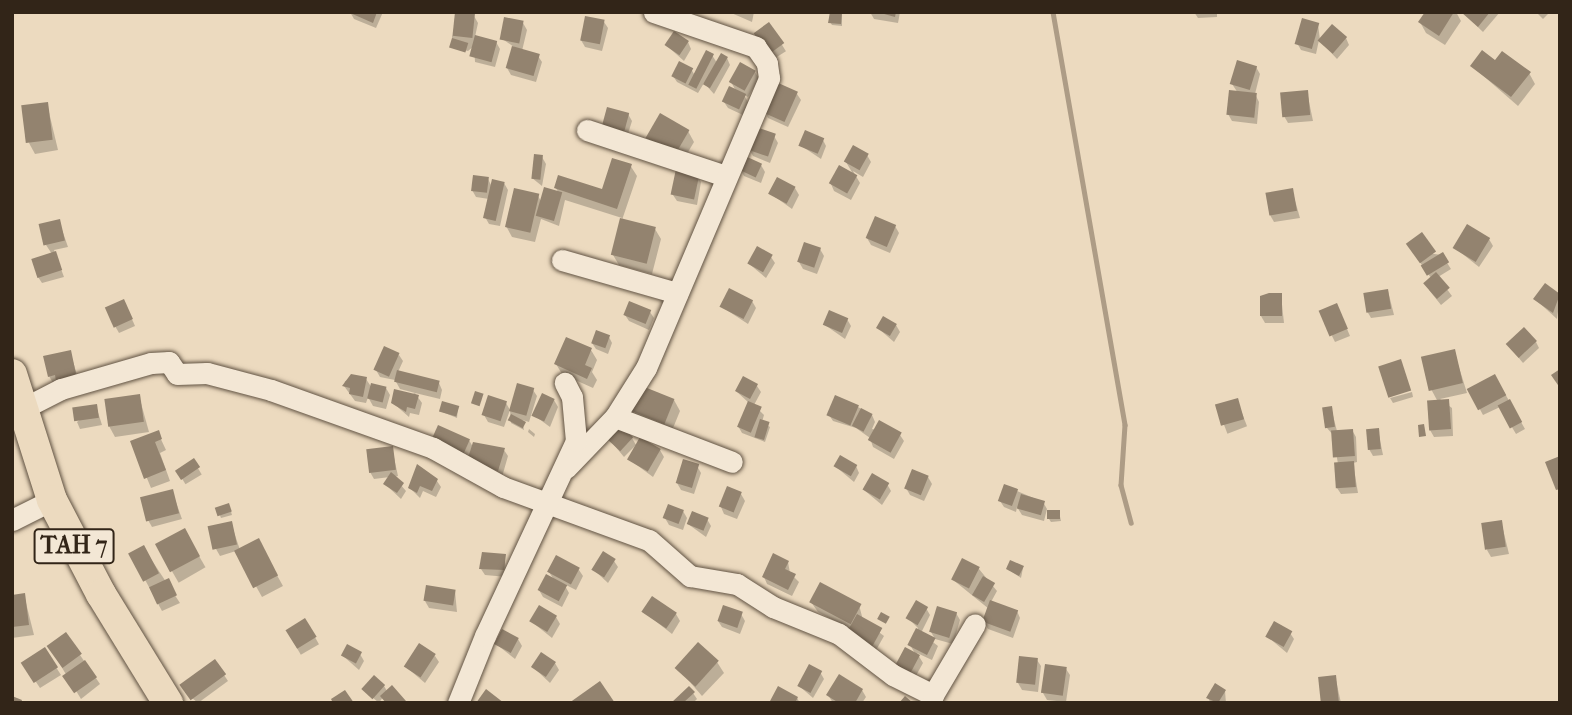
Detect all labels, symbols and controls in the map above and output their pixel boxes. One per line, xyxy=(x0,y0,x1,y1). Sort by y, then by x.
road number: TAH 7 xyxy=(32,526,116,566)

